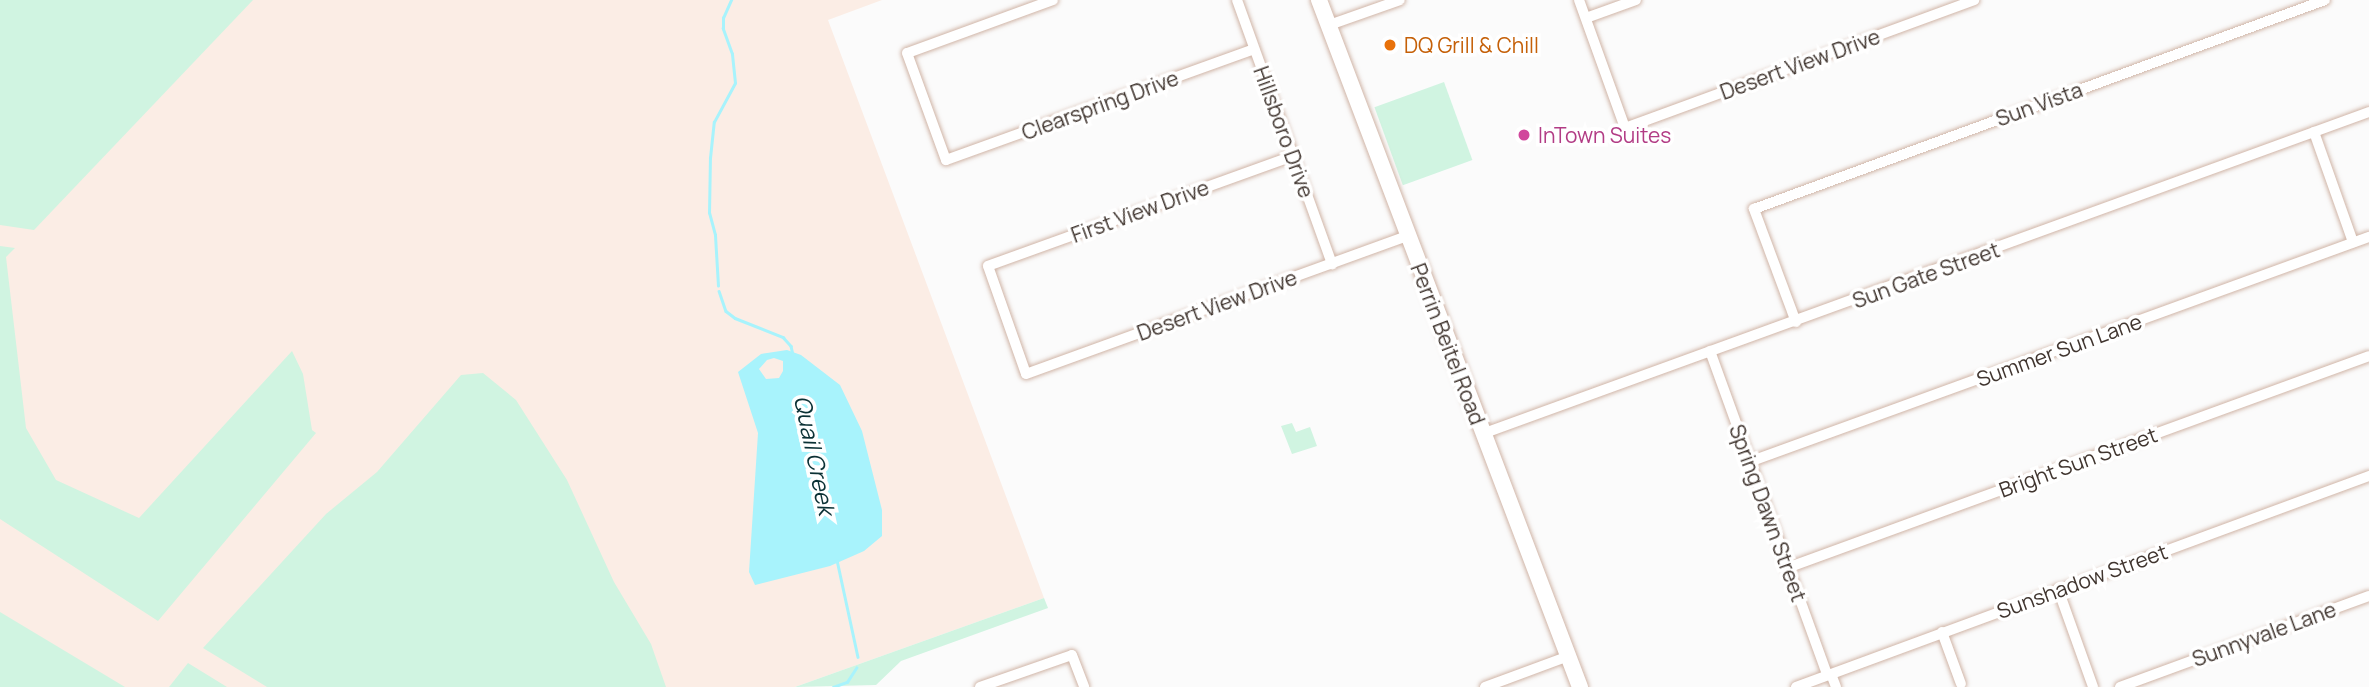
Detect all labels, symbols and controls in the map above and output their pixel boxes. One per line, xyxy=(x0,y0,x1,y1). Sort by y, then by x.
street label: Desert View Drive xyxy=(1717,23,1883,105)
place label: DQ Grill & Chill xyxy=(1404,32,1539,58)
marker: DQ Grill & Chill xyxy=(1382,37,1398,53)
street label: Hillsboro Drive xyxy=(1249,63,1319,201)
street label: Clearspring Drive xyxy=(1018,65,1182,145)
street label: Sun Vista xyxy=(1992,77,2086,131)
place label: InTown Suites xyxy=(1538,122,1671,148)
marker: InTown Suites xyxy=(1516,127,1532,143)
street label: First View Drive xyxy=(1068,174,1212,248)
street label: Sun Gate Street xyxy=(1849,237,2003,313)
street label: Perrin Beitel Road xyxy=(1406,260,1490,428)
street label: Desert View Drive xyxy=(1134,264,1300,346)
street label: Summer Sun Lane xyxy=(1973,308,2145,392)
water label: Quail Creek xyxy=(789,393,841,517)
street label: Spring Dawn Street xyxy=(1724,421,1812,605)
street label: Bright Sun Street xyxy=(1995,422,2161,502)
street label: Sunshadow Street xyxy=(1993,538,2171,624)
street label: Sunnyvale Lane xyxy=(2189,596,2339,672)

